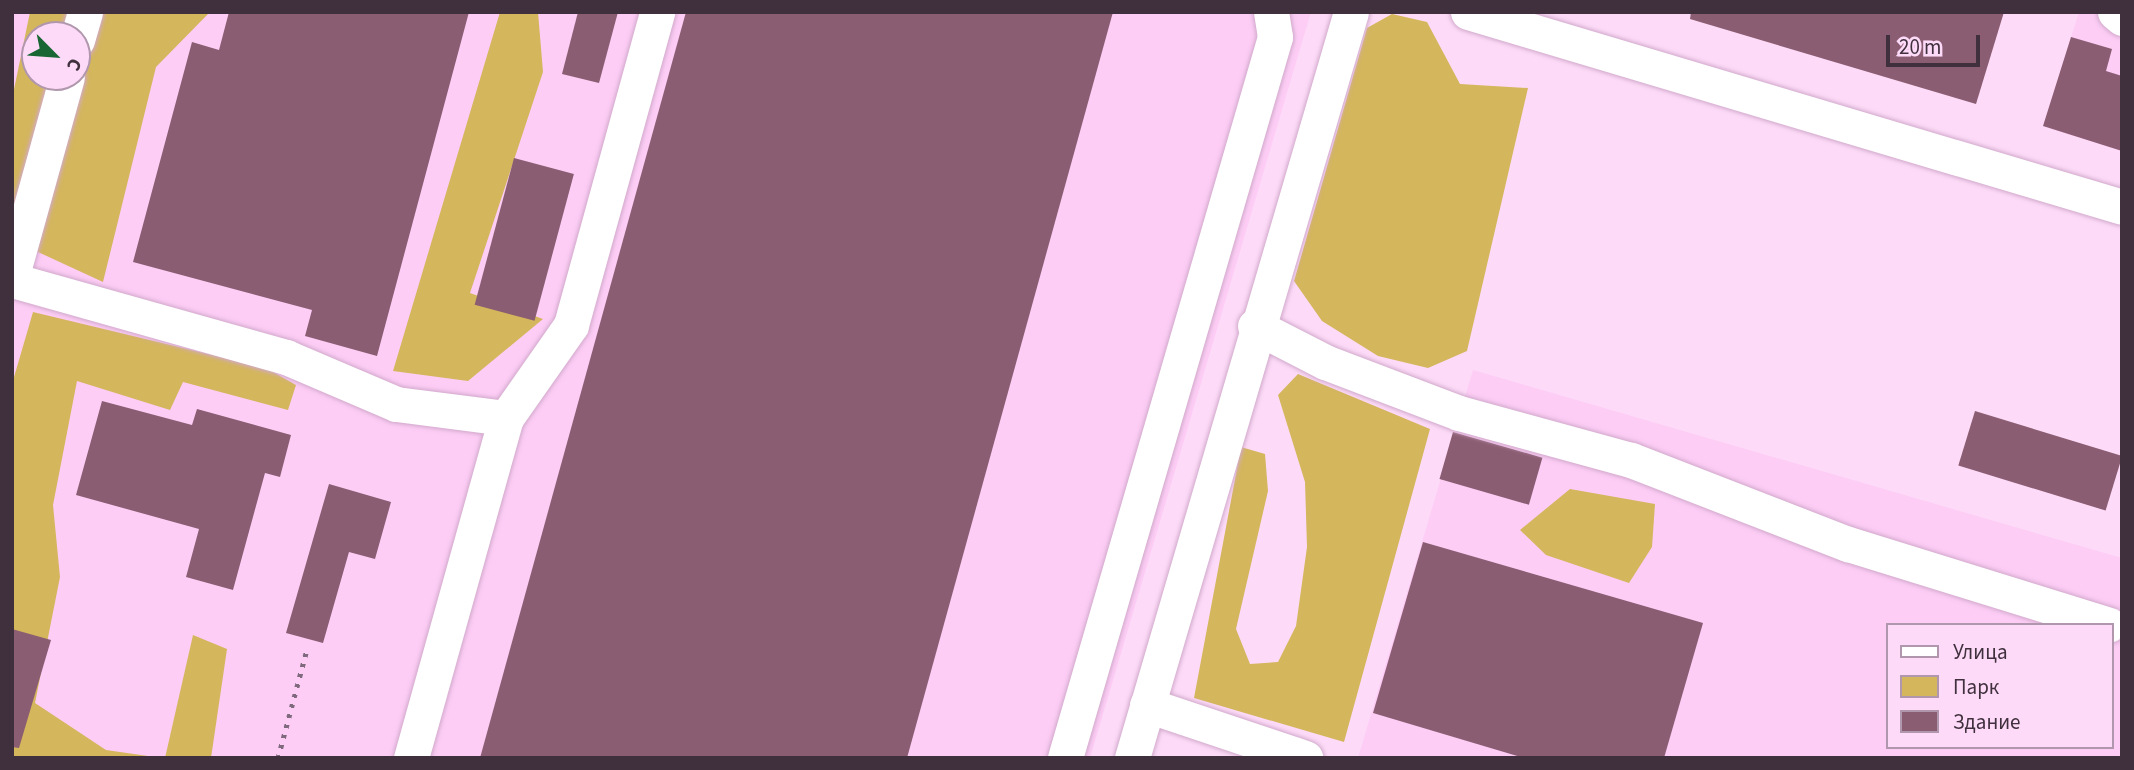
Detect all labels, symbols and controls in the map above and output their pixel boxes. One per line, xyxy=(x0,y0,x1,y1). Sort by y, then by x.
north arrow xyxy=(21,21,91,91)
scale bar xyxy=(1889,21,1983,65)
text: 20 m xyxy=(1899,32,1941,62)
text: С xyxy=(59,54,88,75)
legend xyxy=(1885,623,2113,749)
text: Улица xyxy=(1953,637,2008,667)
text: Парк xyxy=(1953,672,1999,702)
text: Здание xyxy=(1953,707,2021,737)

